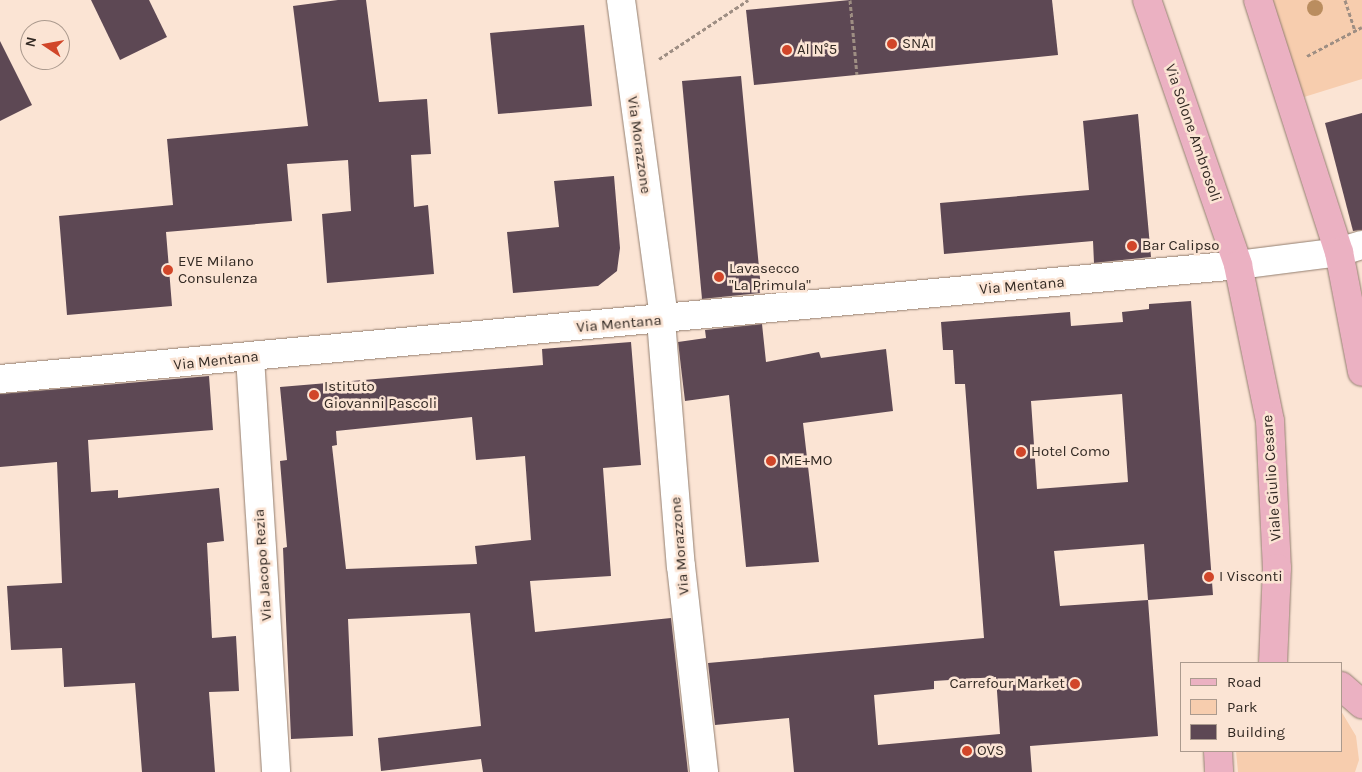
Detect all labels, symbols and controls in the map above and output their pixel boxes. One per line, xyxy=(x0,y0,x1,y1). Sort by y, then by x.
north arrow xyxy=(20,20,70,70)
text: N xyxy=(21,35,40,49)
place label: SNAI xyxy=(902,35,934,53)
marker: SNAI xyxy=(886,38,898,50)
place label: Al N°5 xyxy=(797,41,837,59)
marker: Al N°5 xyxy=(781,44,793,56)
street label: Via Solone Ambrosoli xyxy=(1161,62,1225,204)
street label: Via Morazzone xyxy=(623,95,655,195)
place label: Bar Calipso xyxy=(1142,237,1220,255)
marker: Bar Calipso xyxy=(1126,240,1138,252)
place label: EVE Milano Consulenza xyxy=(178,252,258,287)
place label: Lavasecco "La Primula" xyxy=(729,259,811,294)
marker: EVE Milano Consulenza xyxy=(162,264,174,276)
marker: Lavasecco "La Primula" xyxy=(713,271,725,283)
street label: Via Mentana xyxy=(979,273,1065,299)
street label: Via Mentana xyxy=(576,311,662,337)
street label: Via Mentana xyxy=(173,348,259,374)
place label: Istituto Giovanni Pascoli xyxy=(324,377,437,412)
marker: Istituto Giovanni Pascoli xyxy=(308,389,320,401)
street label: Viale Giulio Cesare xyxy=(1259,414,1285,542)
place label: Hotel Como xyxy=(1031,443,1110,461)
marker: Hotel Como xyxy=(1015,446,1027,458)
place label: ME+MO xyxy=(781,452,832,470)
marker: ME+MO xyxy=(765,455,777,467)
street label: Via Morazzone xyxy=(667,496,693,596)
street label: Via Jacopo Rezia xyxy=(250,508,276,622)
place label: I Visconti xyxy=(1219,568,1283,586)
marker: I Visconti xyxy=(1203,571,1215,583)
legend xyxy=(1180,662,1342,752)
text: Road xyxy=(1227,673,1262,691)
place label: Carrefour Market xyxy=(949,675,1065,693)
marker: Carrefour Market xyxy=(1069,678,1081,690)
text: Park xyxy=(1227,698,1257,716)
text: Building xyxy=(1227,723,1285,741)
place label: OVS xyxy=(977,742,1004,760)
marker: OVS xyxy=(961,745,973,757)

